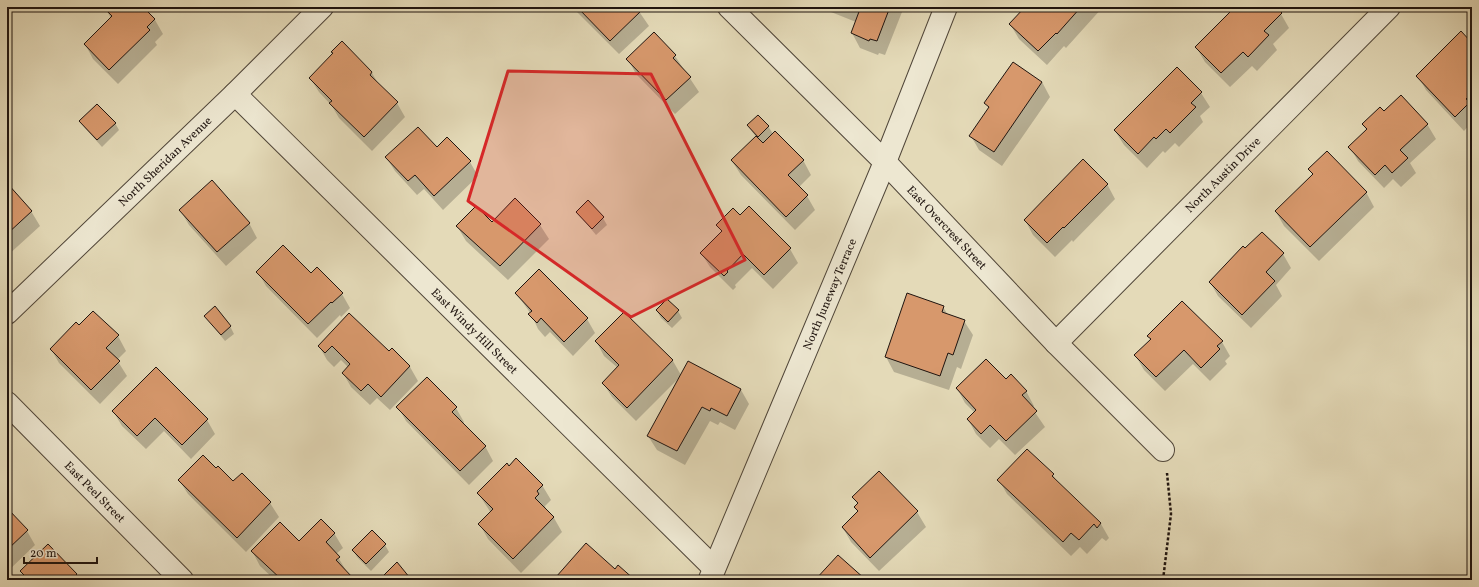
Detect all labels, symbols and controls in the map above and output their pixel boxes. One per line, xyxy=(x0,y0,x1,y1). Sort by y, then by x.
street label: North Sheridan Avenue xyxy=(115,113,216,211)
street label: North Austin Drive xyxy=(1182,134,1265,217)
street label: East Overcrest Street xyxy=(903,183,990,274)
street label: North Juneway Terrace xyxy=(800,236,861,353)
street label: East Windy Hill Street xyxy=(427,285,521,378)
street label: East Peel Street xyxy=(60,458,128,527)
scale bar xyxy=(24,539,97,565)
text: 20 m xyxy=(30,546,57,562)

